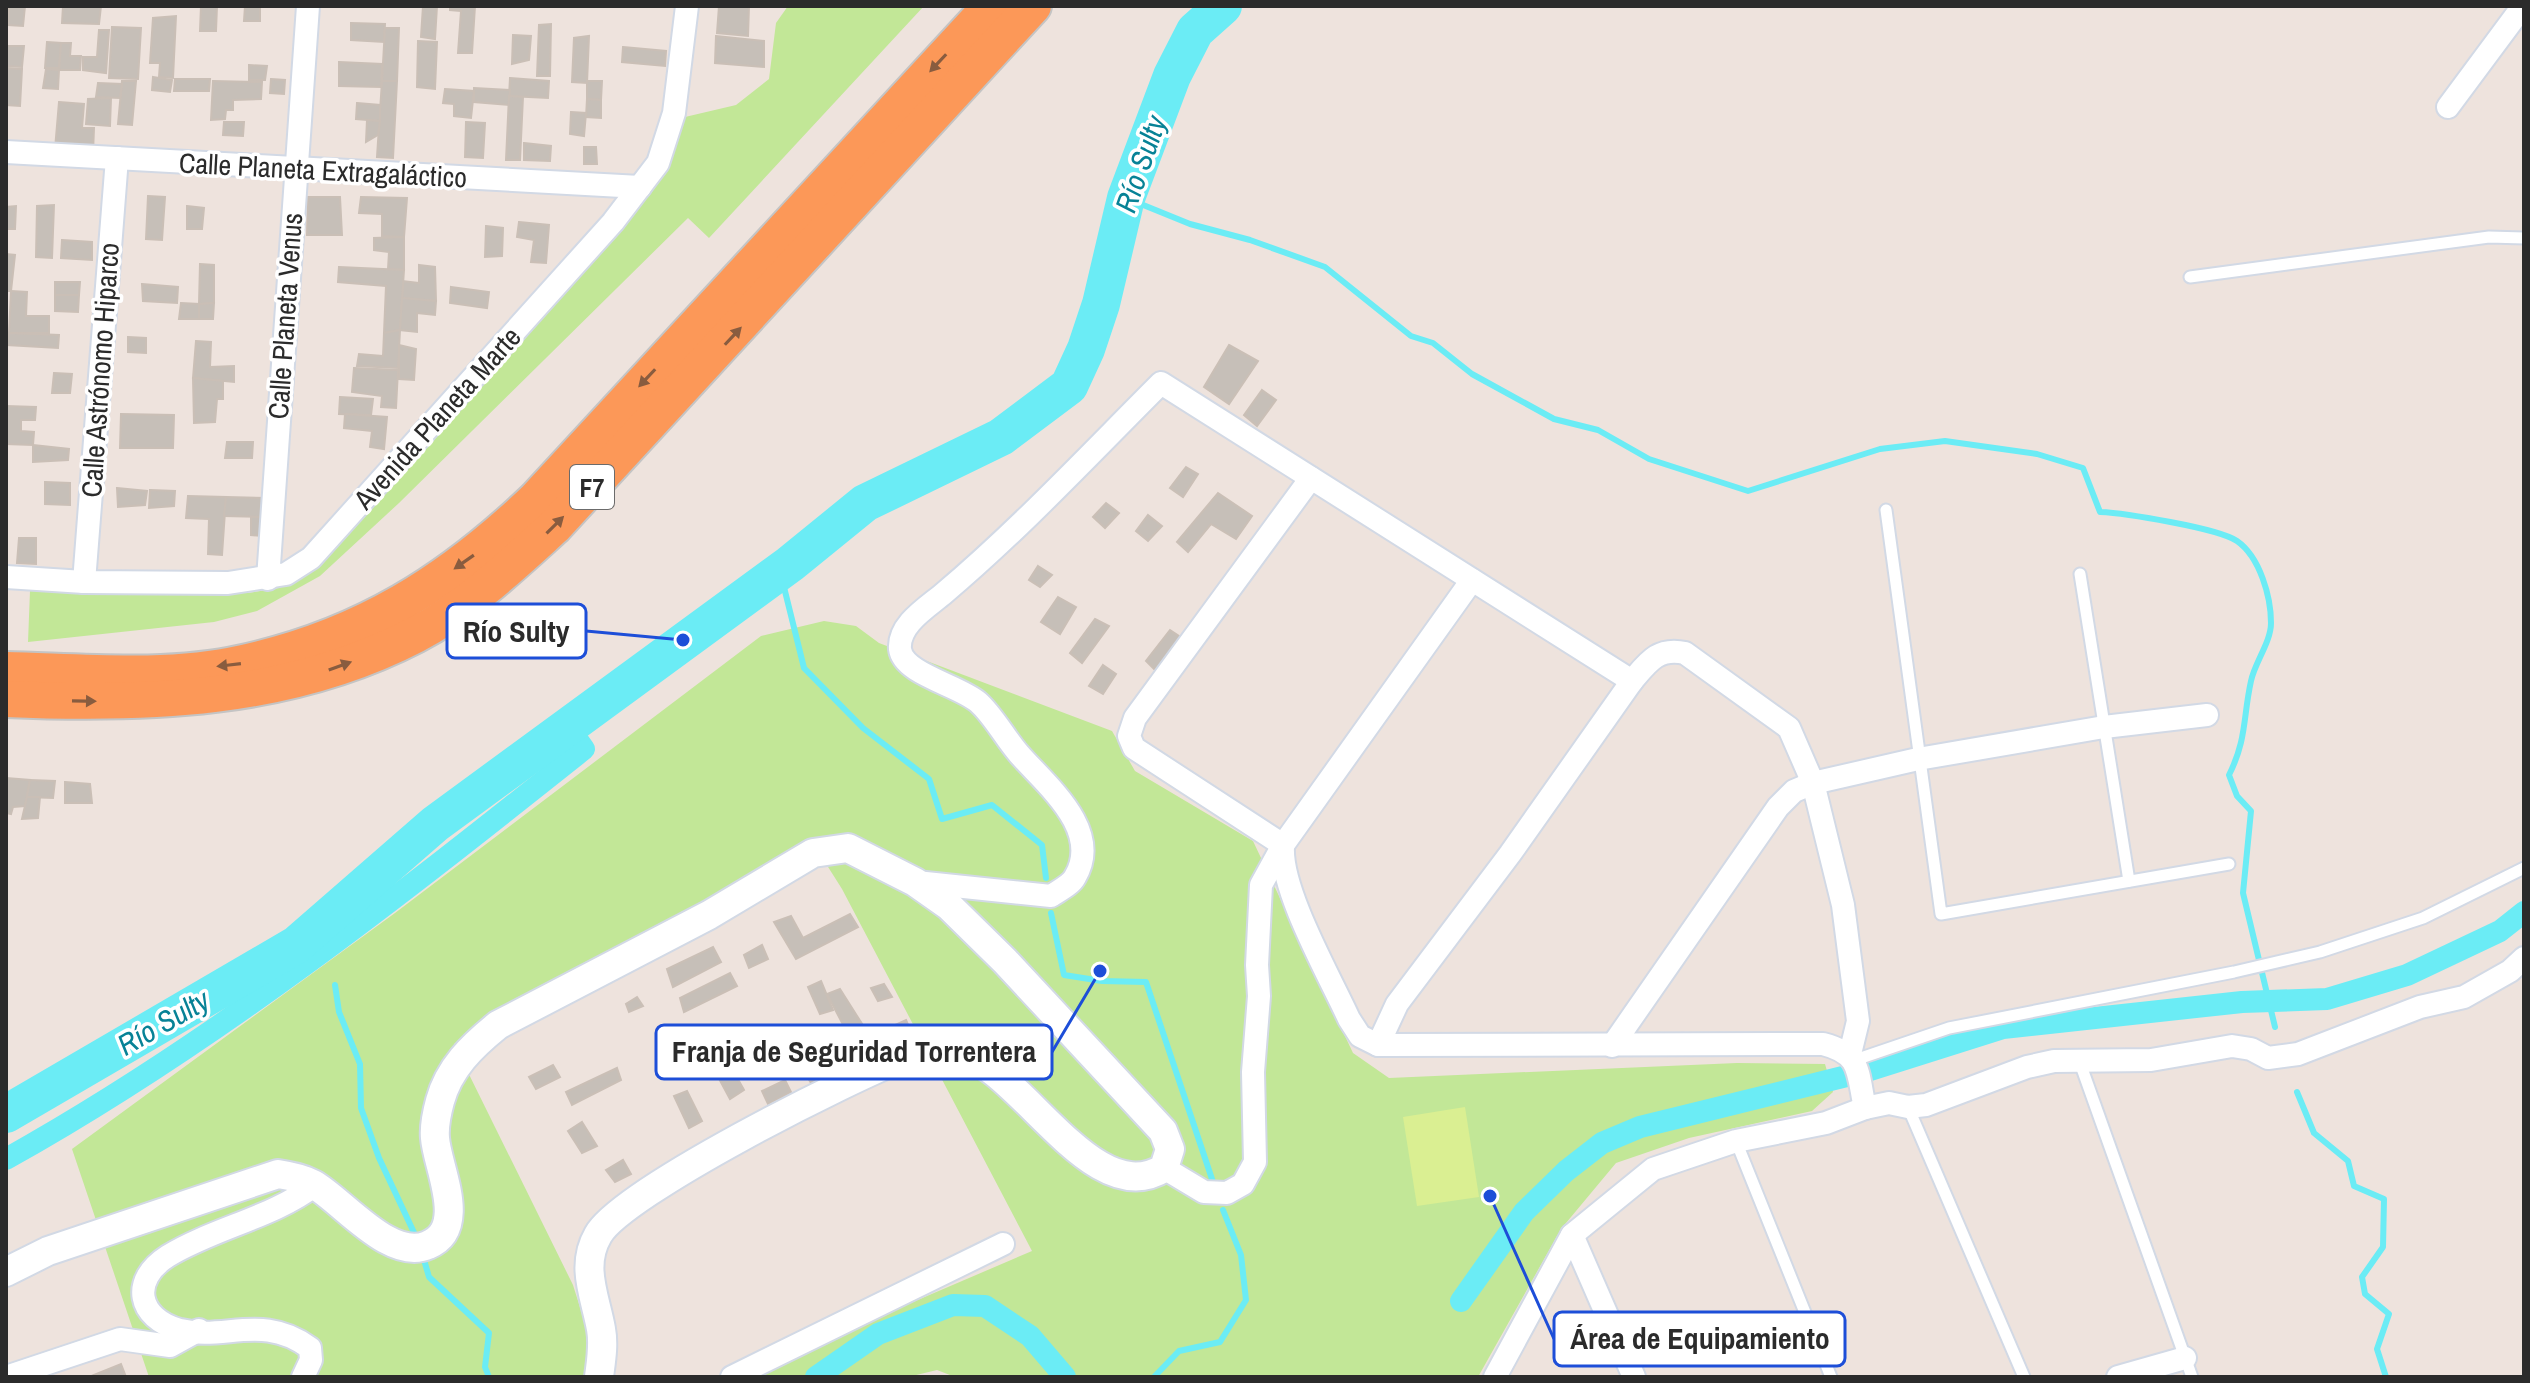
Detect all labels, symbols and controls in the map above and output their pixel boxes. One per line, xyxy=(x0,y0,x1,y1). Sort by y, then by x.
one-way arrow xyxy=(929,54,947,73)
water label: Río Sulty xyxy=(1105,109,1176,218)
street label: Calle Planeta Extragaláctico xyxy=(178,143,468,197)
street label: Calle Planeta Venus xyxy=(259,212,311,420)
street label: Calle Astrónomo Hiparco xyxy=(72,241,128,499)
street label: Avenida Planeta Marte xyxy=(344,319,529,518)
one-way arrow xyxy=(724,327,742,346)
one-way arrow xyxy=(639,368,657,387)
road number: F7 xyxy=(570,465,614,509)
one-way arrow xyxy=(545,516,564,535)
one-way arrow xyxy=(454,554,475,569)
callout: Río Sulty xyxy=(447,604,586,658)
text: Río Sulty xyxy=(463,611,570,651)
one-way arrow xyxy=(216,659,241,672)
one-way arrow xyxy=(328,660,352,672)
one-way arrow xyxy=(72,694,97,707)
water label: Río Sulty xyxy=(110,979,218,1064)
callout: Franja de Seguridad Torrentera xyxy=(656,1025,1052,1079)
text: Franja de Seguridad Torrentera xyxy=(672,1031,1037,1071)
callout: Área de Equipamiento xyxy=(1554,1312,1845,1366)
text: Área de Equipamiento xyxy=(1570,1318,1830,1358)

